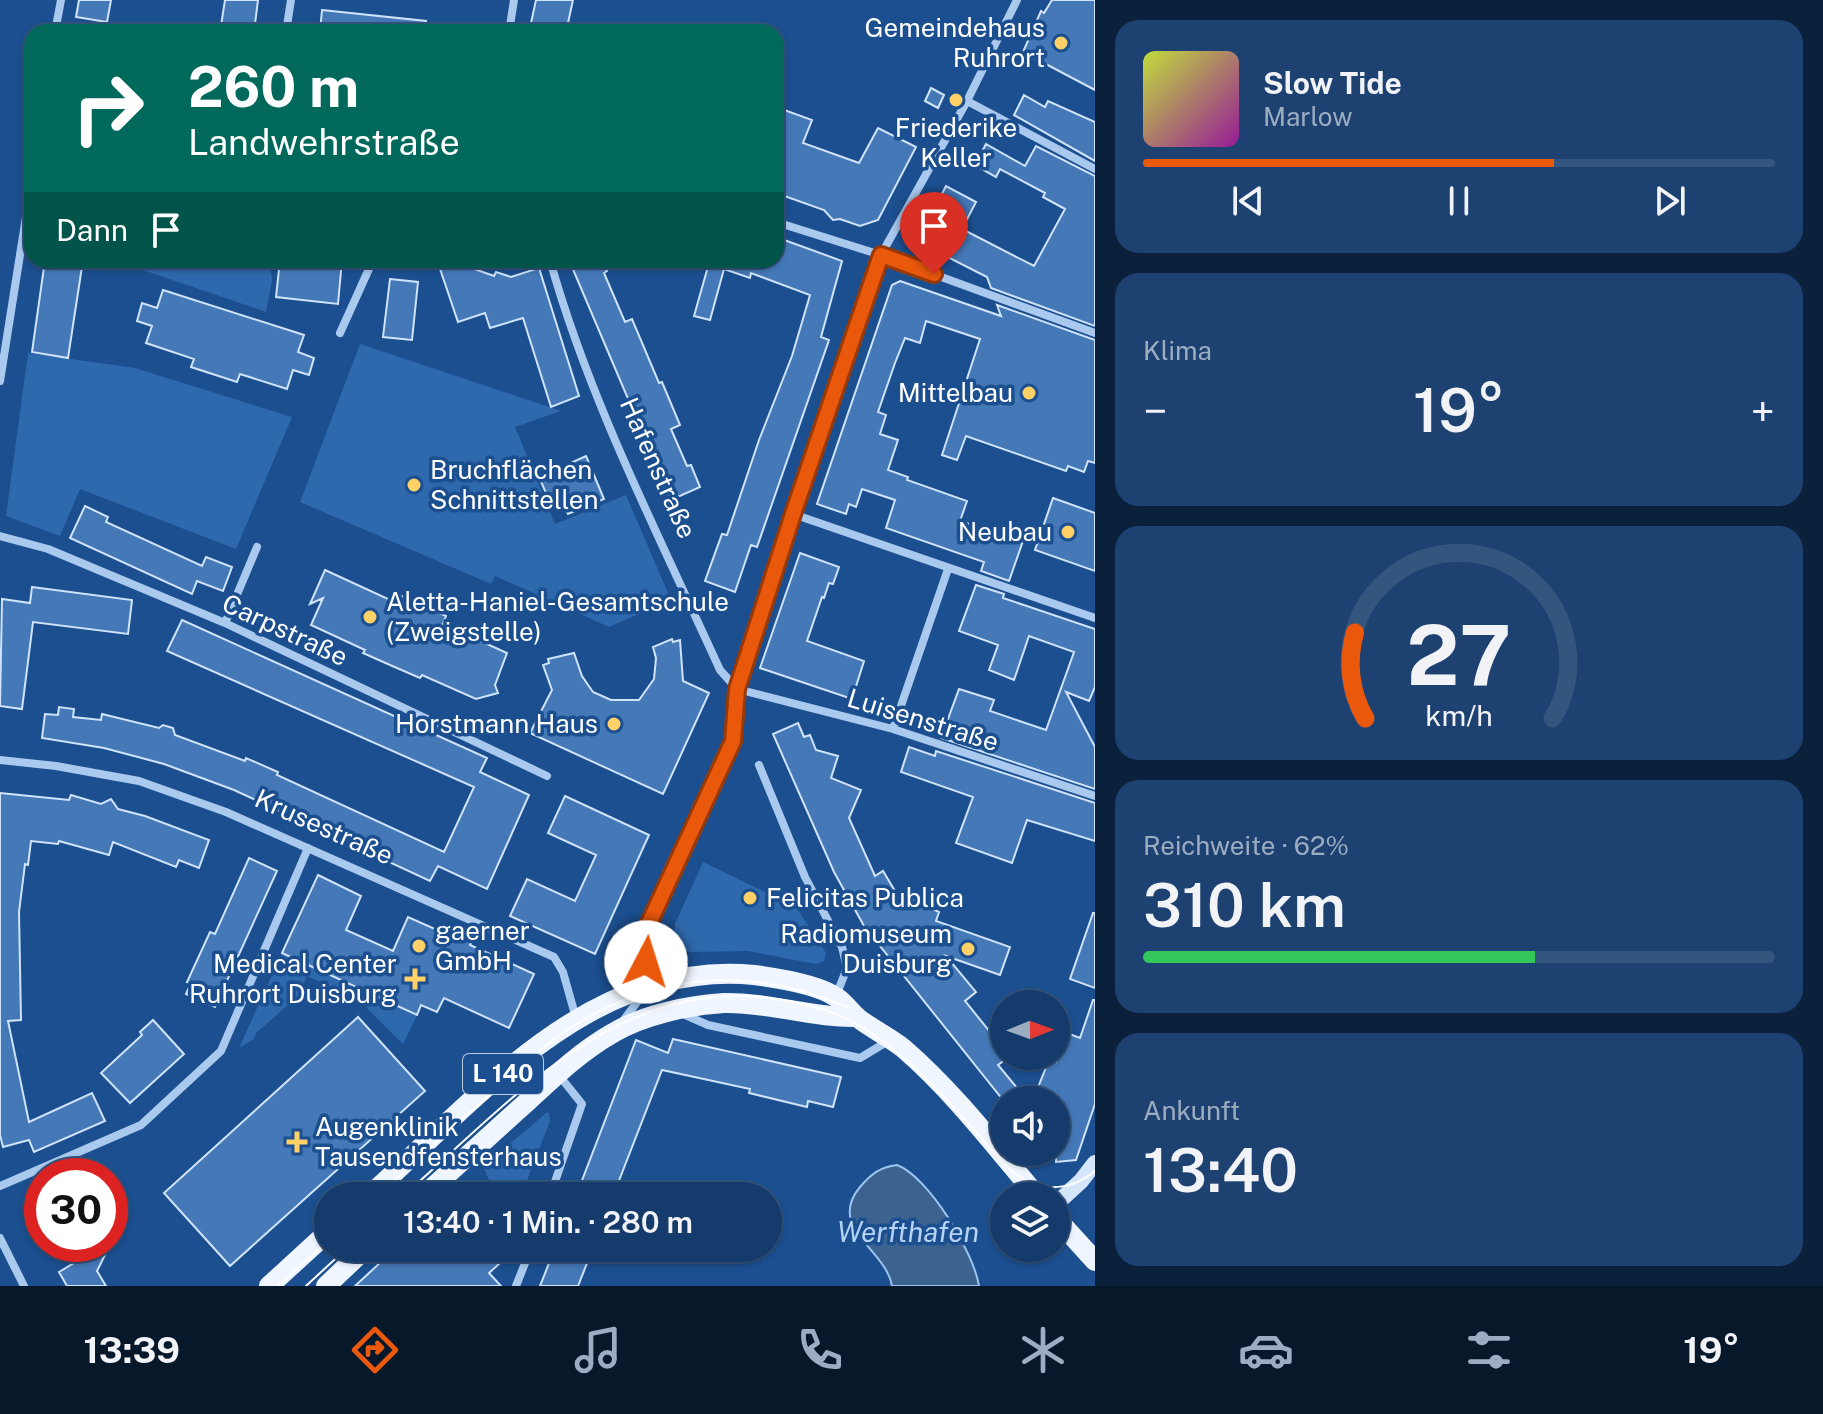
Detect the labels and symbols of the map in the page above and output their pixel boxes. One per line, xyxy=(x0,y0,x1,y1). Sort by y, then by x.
place label: Gemeindehaus Ruhrort xyxy=(865,12,1045,73)
marker: Gemeindehaus Ruhrort xyxy=(1052,34,1070,52)
marker: Friederike Keller xyxy=(947,91,965,109)
place label: Friederike Keller xyxy=(895,112,1017,173)
pin xyxy=(900,192,968,274)
place label: Mittelbau xyxy=(898,377,1013,408)
marker: Mittelbau xyxy=(1020,384,1038,402)
street label: Hafenstraße xyxy=(614,393,703,543)
place label: Bruchflächen Schnittstellen xyxy=(430,454,599,515)
marker: Bruchflächen Schnittstellen xyxy=(405,476,423,494)
place label: Neubau xyxy=(958,516,1052,547)
marker: Neubau xyxy=(1059,523,1077,541)
place label: Aletta-Haniel-Gesamtschule (Zweigstelle) xyxy=(386,586,729,647)
street label: Carpstraße xyxy=(218,587,353,672)
marker: Aletta-Haniel-Gesamtschule (Zweigstelle) xyxy=(361,608,379,626)
street label: Luisenstraße xyxy=(844,682,1003,757)
place label: Horstmann Haus xyxy=(395,708,598,739)
marker: Horstmann Haus xyxy=(605,715,623,733)
street label: Krusestraße xyxy=(250,782,398,871)
place label: Felicitas Publica xyxy=(766,882,964,913)
marker: Felicitas Publica xyxy=(741,889,759,907)
place label: gaerner GmbH xyxy=(435,915,530,976)
place label: Radiomuseum Duisburg xyxy=(780,918,952,979)
position arrow xyxy=(604,920,688,1004)
marker: gaerner GmbH xyxy=(410,937,428,955)
marker: Radiomuseum Duisburg xyxy=(959,940,977,958)
place label: Medical Center Ruhrort Duisburg xyxy=(189,948,397,1009)
marker: Medical Center Ruhrort Duisburg xyxy=(404,968,426,990)
north arrow xyxy=(990,990,1070,1070)
road number: L 140 xyxy=(463,1054,543,1094)
place label: Augenklinik Tausendfensterhaus xyxy=(315,1111,562,1172)
marker: Augenklinik Tausendfensterhaus xyxy=(286,1131,308,1153)
speed limit sign: 30 xyxy=(24,1158,128,1262)
water label: Werfthafen xyxy=(837,1215,979,1248)

